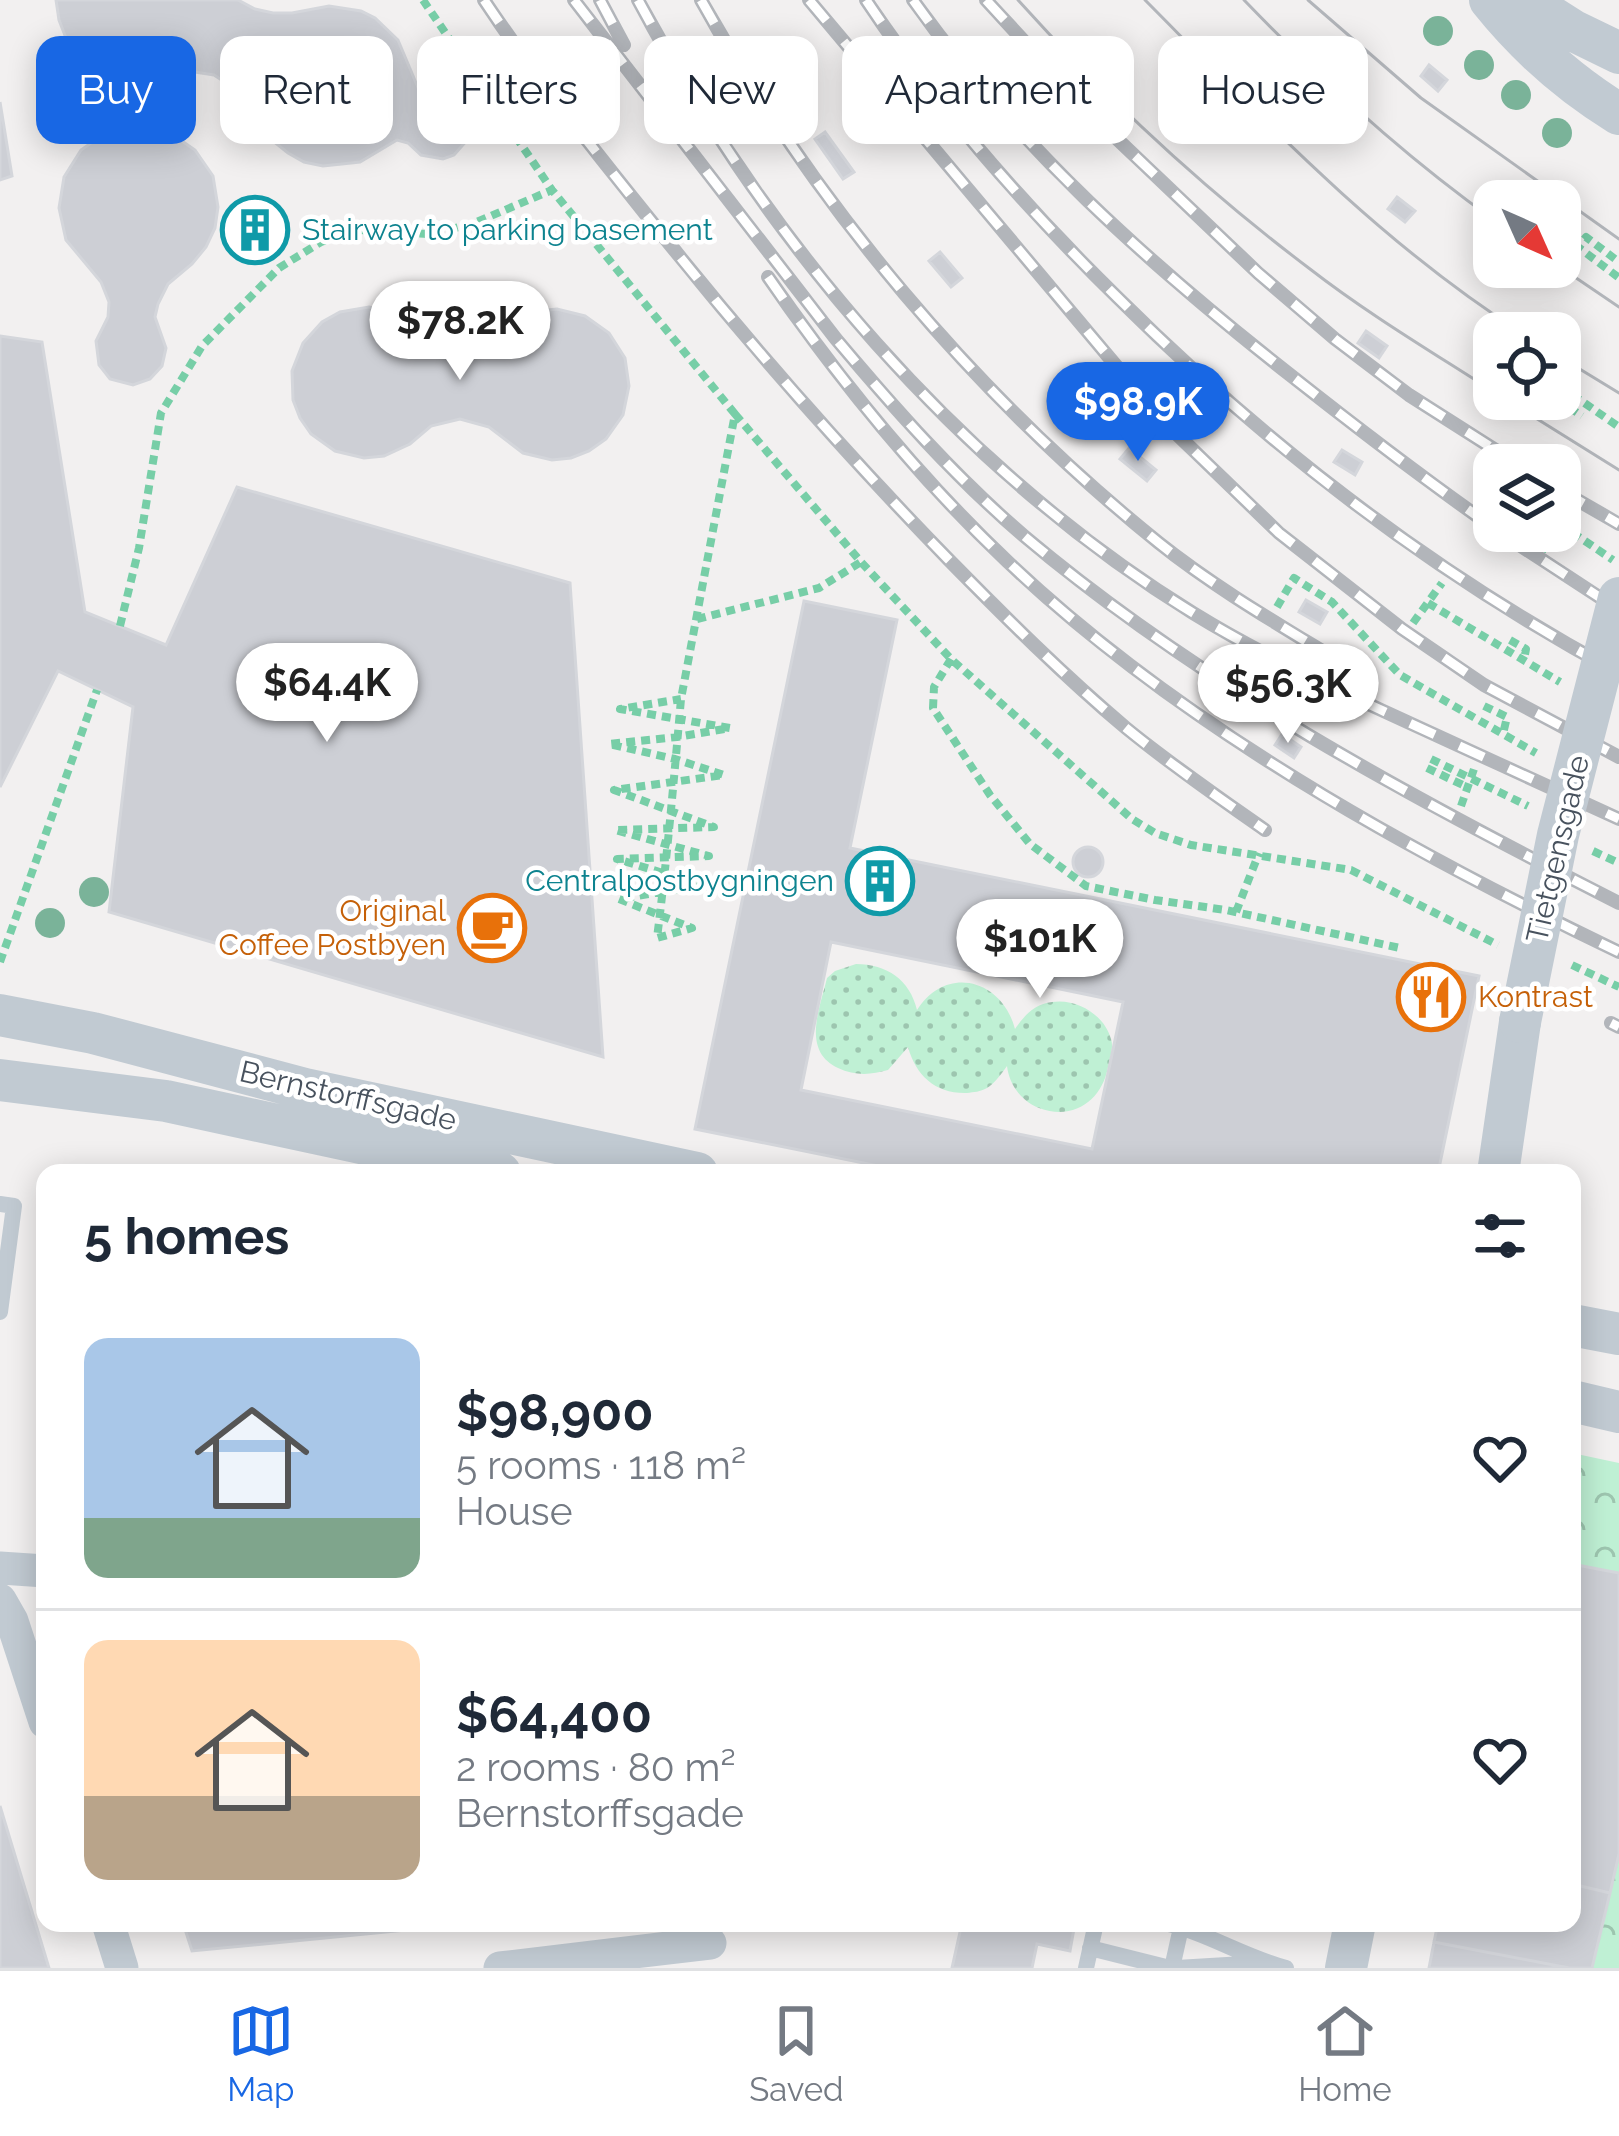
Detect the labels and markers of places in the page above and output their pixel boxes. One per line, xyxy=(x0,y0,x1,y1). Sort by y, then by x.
building icon: Stairway to parking basement xyxy=(220,195,290,265)
place label: Stairway to parking basement xyxy=(302,212,713,247)
pin: $78.2K xyxy=(362,281,558,383)
pin: $98.9K xyxy=(1040,362,1236,464)
pin: $64.4K xyxy=(229,643,425,745)
pin: $56.3K xyxy=(1190,644,1386,746)
building icon: Centralpostbygningen xyxy=(845,846,915,916)
place label: Centralpostbygningen xyxy=(525,863,834,898)
place label: Original Coffee Postbyen xyxy=(218,893,447,962)
cafe icon: Original Coffee Postbyen xyxy=(457,893,527,963)
pin: $101K xyxy=(956,899,1124,1001)
restaurant icon: Kontrast xyxy=(1396,962,1466,1032)
place label: Kontrast xyxy=(1478,979,1593,1014)

